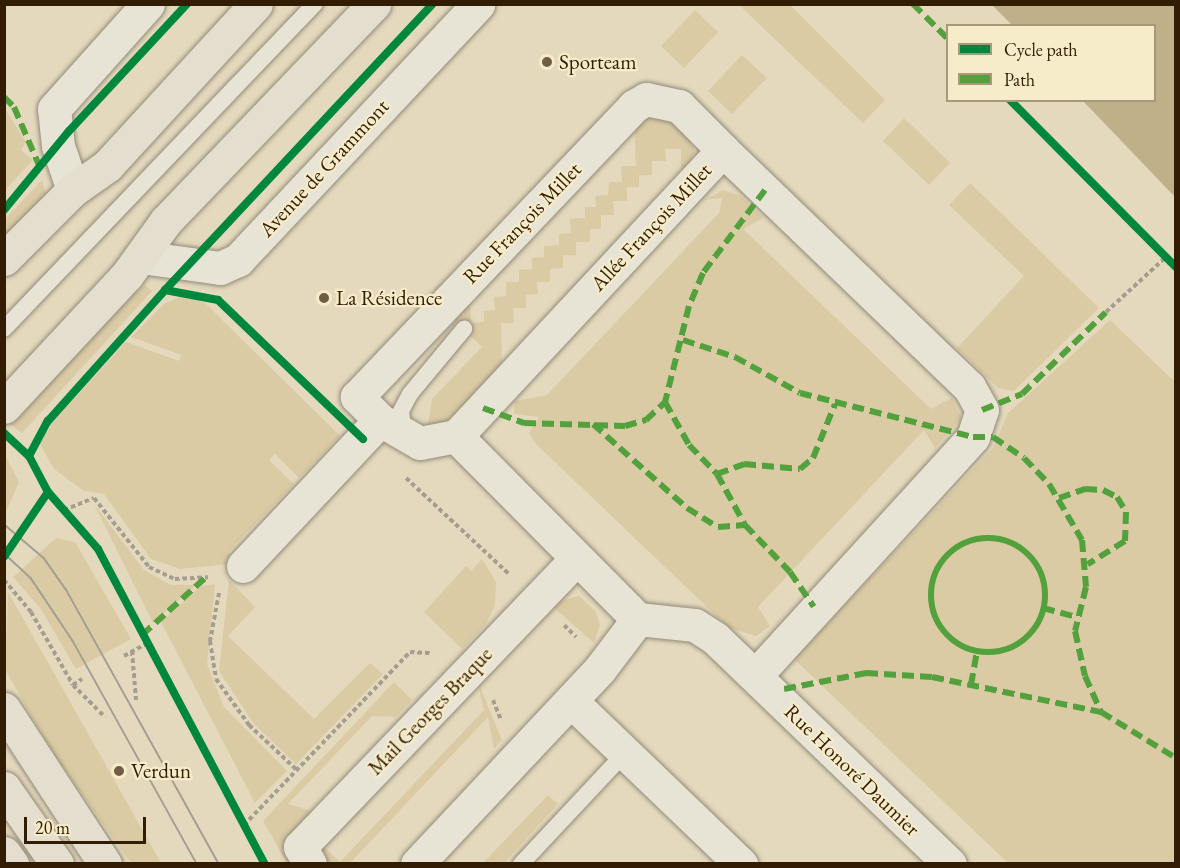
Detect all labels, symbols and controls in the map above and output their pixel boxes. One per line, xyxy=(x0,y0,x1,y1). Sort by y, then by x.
legend xyxy=(946,24,1156,102)
text: Cycle path xyxy=(1004,38,1078,61)
place label: Sporteam xyxy=(559,49,637,75)
marker: Sporteam xyxy=(540,55,554,69)
text: Path xyxy=(1004,68,1035,91)
street label: Avenue de Grammont xyxy=(254,94,394,242)
street label: Rue François Millet xyxy=(458,157,586,289)
street label: Allée François Millet xyxy=(585,158,717,296)
place label: La Résidence xyxy=(336,285,442,311)
marker: La Résidence xyxy=(317,291,331,305)
street label: Mail Georges Braque xyxy=(363,642,497,780)
street label: Rue Honoré Daumier xyxy=(779,699,925,841)
place label: Verdun xyxy=(131,758,191,784)
marker: Verdun xyxy=(112,764,126,778)
scale bar xyxy=(27,805,148,843)
text: 20 m xyxy=(35,816,70,839)

